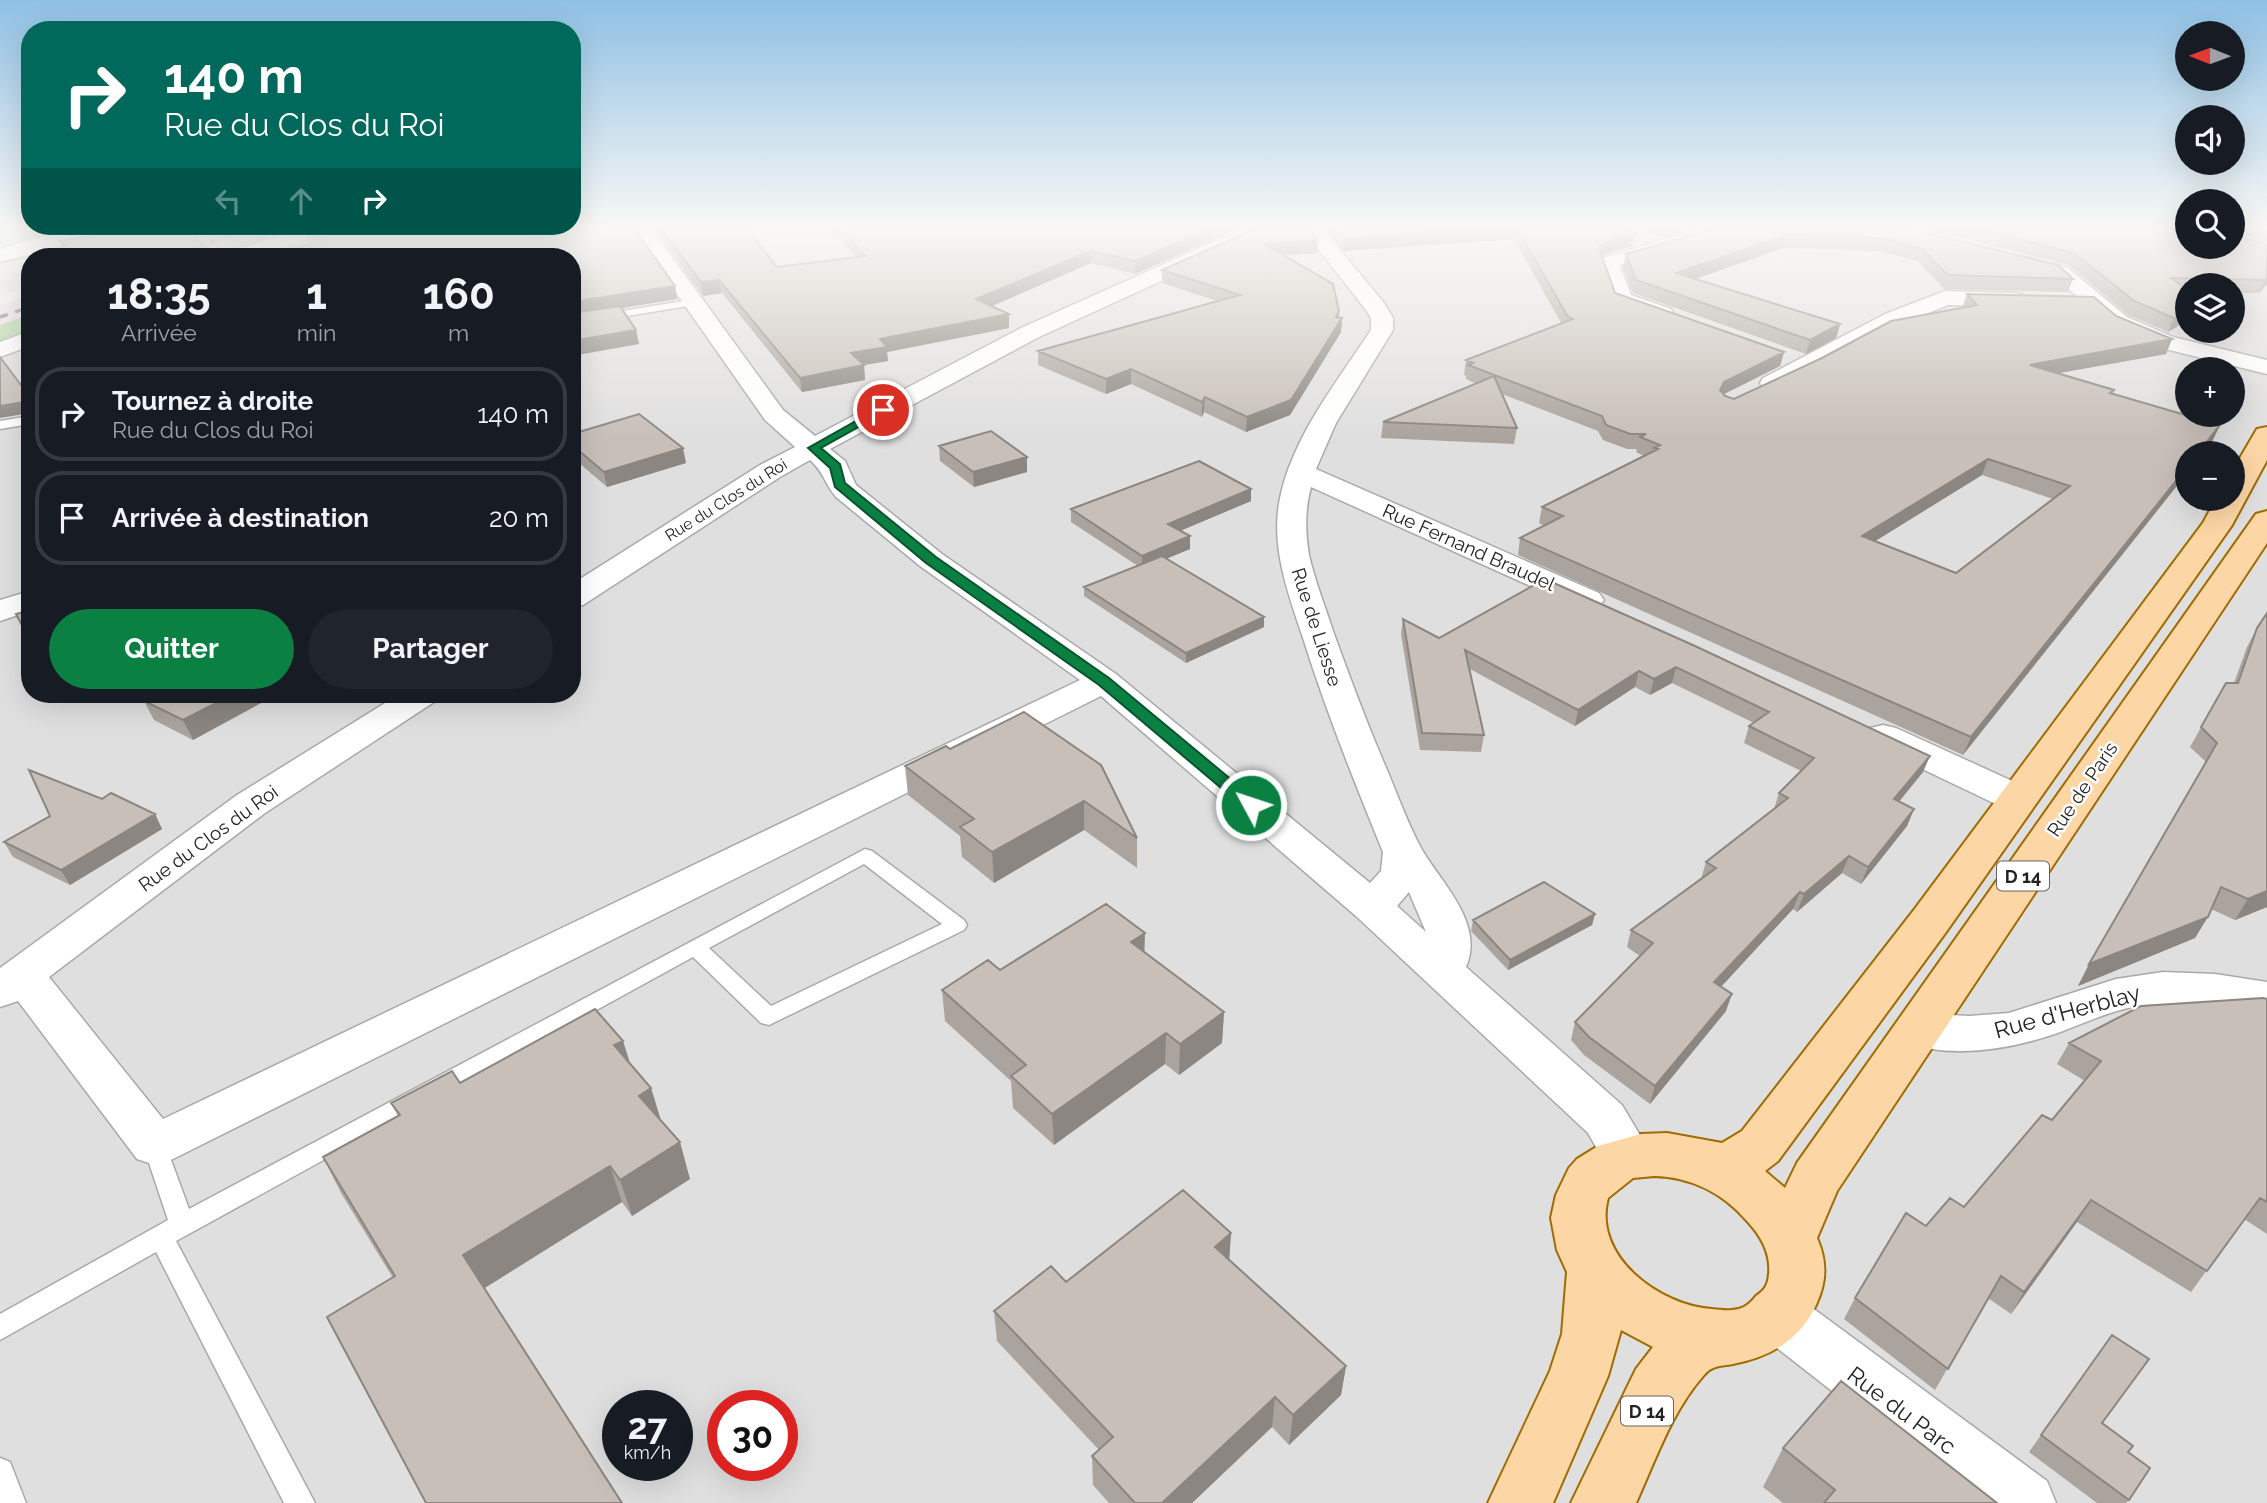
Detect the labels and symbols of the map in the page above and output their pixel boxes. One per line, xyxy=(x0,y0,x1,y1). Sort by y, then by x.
north arrow xyxy=(2175,21,2245,91)
pin xyxy=(853,380,913,440)
street label: Rue du Clos du Roi xyxy=(662,455,790,545)
street label: Rue Fernand Braudel xyxy=(1379,499,1559,595)
street label: Rue de Liesse xyxy=(1287,565,1347,689)
street label: Rue de Paris xyxy=(2042,737,2122,841)
position arrow xyxy=(1214,768,1288,842)
street label: Rue du Clos du Roi xyxy=(134,780,282,896)
road number: D 14 xyxy=(1997,862,2049,890)
street label: Rue d'Herblay xyxy=(1991,979,2143,1043)
street label: Rue du Parc xyxy=(1842,1360,1962,1460)
speed limit sign: 30 xyxy=(707,1390,798,1481)
road number: D 14 xyxy=(1621,1396,1673,1426)

